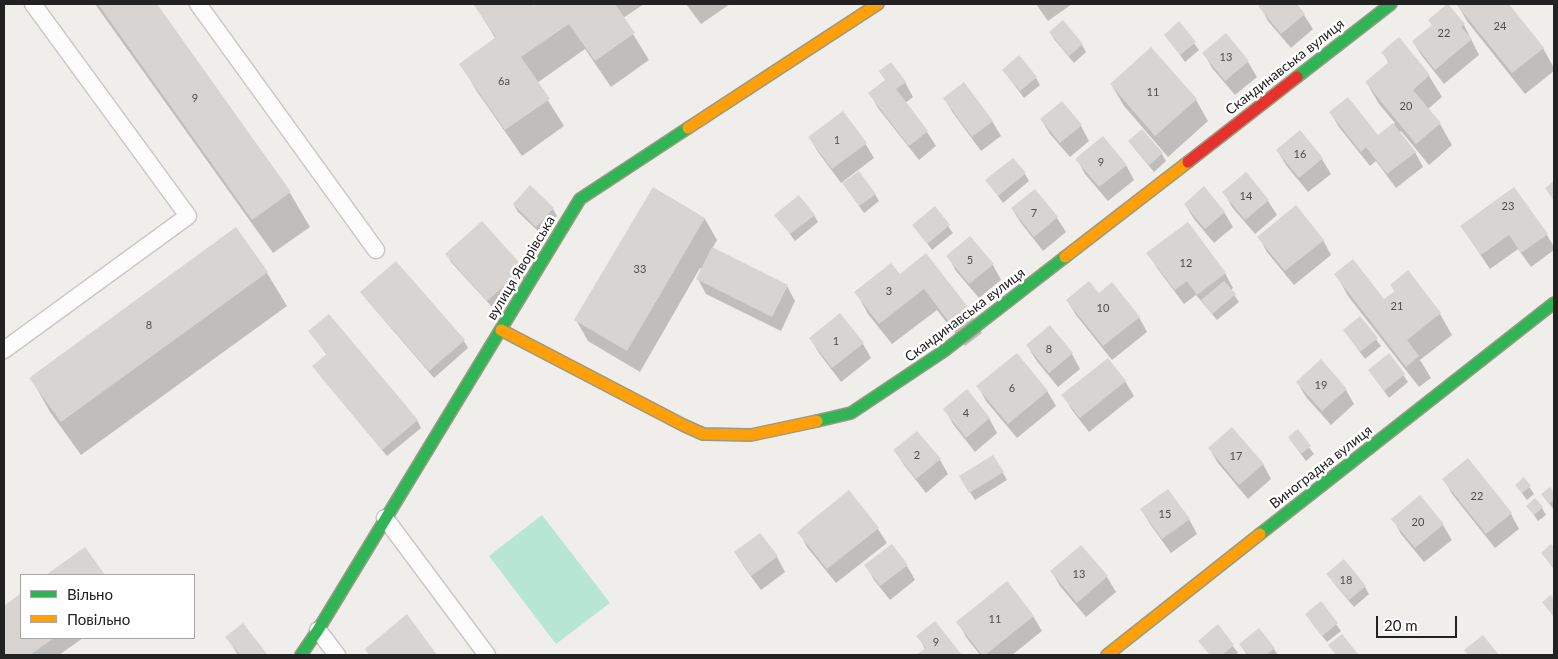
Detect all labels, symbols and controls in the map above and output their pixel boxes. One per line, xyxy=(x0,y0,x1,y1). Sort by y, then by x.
street label: Скандинавська вулиця xyxy=(1222,15,1348,119)
house number: 24 xyxy=(1494,19,1506,33)
house number: 22 xyxy=(1438,26,1450,40)
house number: 13 xyxy=(1220,50,1232,64)
house number: 6а xyxy=(498,74,510,88)
house number: 11 xyxy=(1147,85,1159,99)
house number: 9 xyxy=(192,91,198,105)
house number: 20 xyxy=(1400,99,1412,113)
house number: 1 xyxy=(834,133,840,147)
house number: 16 xyxy=(1294,147,1306,161)
house number: 9 xyxy=(1098,155,1104,169)
house number: 14 xyxy=(1240,189,1252,203)
house number: 23 xyxy=(1502,199,1514,213)
house number: 7 xyxy=(1031,206,1037,220)
street label: вулиця Яворівська xyxy=(483,213,559,323)
house number: 5 xyxy=(967,253,973,267)
house number: 12 xyxy=(1180,256,1192,270)
house number: 33 xyxy=(634,262,646,276)
street label: Скандинавська вулиця xyxy=(902,264,1028,366)
house number: 3 xyxy=(886,284,892,298)
house number: 21 xyxy=(1391,299,1403,313)
house number: 10 xyxy=(1097,301,1109,315)
house number: 8 xyxy=(146,318,152,332)
house number: 1 xyxy=(833,334,839,348)
house number: 8 xyxy=(1046,342,1052,356)
house number: 19 xyxy=(1315,378,1327,392)
house number: 6 xyxy=(1009,381,1015,395)
house number: 4 xyxy=(963,406,969,420)
street label: Виноградна вулиця xyxy=(1266,422,1376,512)
house number: 2 xyxy=(914,448,920,462)
house number: 17 xyxy=(1230,449,1242,463)
house number: 22 xyxy=(1471,489,1483,503)
house number: 15 xyxy=(1159,507,1171,521)
house number: 20 xyxy=(1412,515,1424,529)
house number: 13 xyxy=(1073,567,1085,581)
house number: 18 xyxy=(1340,573,1352,587)
legend xyxy=(20,574,195,639)
text: Вільно xyxy=(67,585,113,603)
scale bar xyxy=(1378,606,1459,638)
text: Повільно xyxy=(67,610,130,628)
house number: 11 xyxy=(989,612,1001,626)
text: 20 m xyxy=(1384,616,1418,634)
house number: 9 xyxy=(933,635,939,649)

